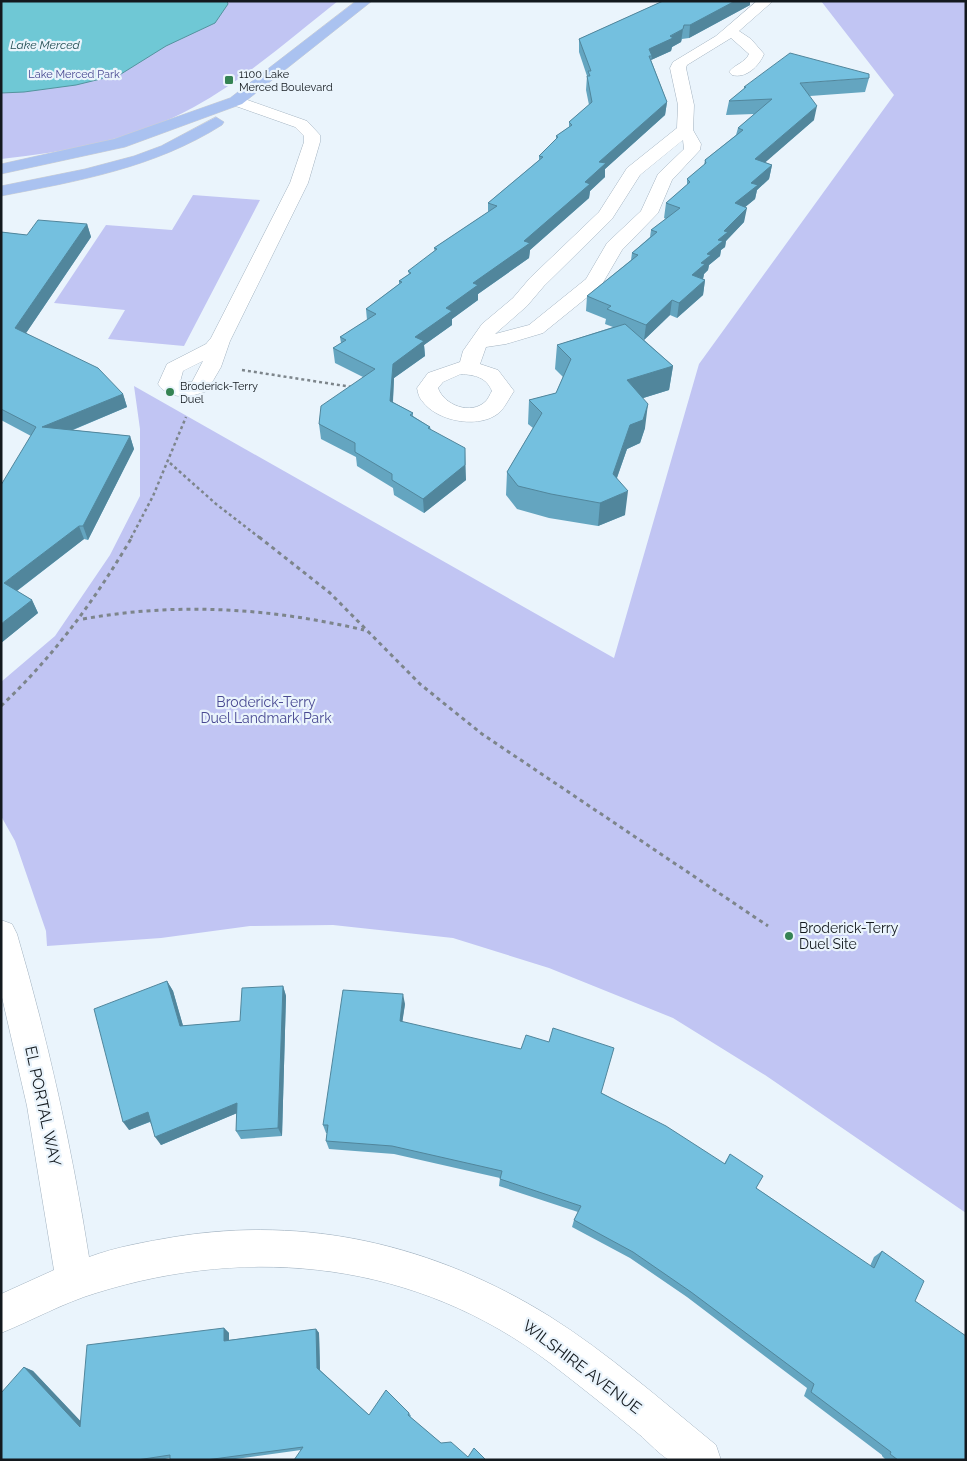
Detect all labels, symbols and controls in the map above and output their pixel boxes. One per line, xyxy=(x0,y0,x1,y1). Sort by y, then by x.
water label: Lake Merced xyxy=(10,38,81,52)
park label: Lake Merced Park xyxy=(28,68,120,81)
place label: 1100 Lake Merced Boulevard xyxy=(239,68,333,94)
marker: 1100 Lake Merced Boulevard xyxy=(223,74,235,86)
place label: Broderick-Terry Duel xyxy=(180,380,258,406)
marker: Broderick-Terry Duel xyxy=(164,386,176,398)
park label: Broderick-Terry Duel Landmark Park xyxy=(200,694,332,726)
place label: Broderick-Terry Duel Site xyxy=(799,920,899,952)
marker: Broderick-Terry Duel Site xyxy=(783,930,795,942)
street label: EL PORTAL WAY xyxy=(21,1044,65,1169)
street label: WILSHIRE AVENUE xyxy=(519,1316,645,1418)

